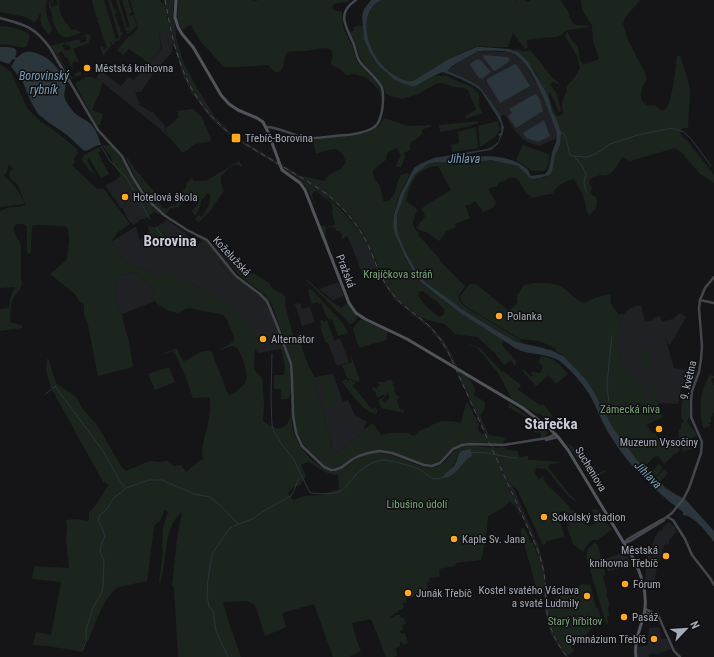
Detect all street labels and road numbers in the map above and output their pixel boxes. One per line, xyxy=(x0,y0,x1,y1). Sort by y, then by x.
street label: Koželužská xyxy=(210,234,253,279)
street label: Pražská xyxy=(333,253,358,290)
street label: 9. května xyxy=(678,359,699,401)
street label: Sucheniova xyxy=(572,445,609,494)

